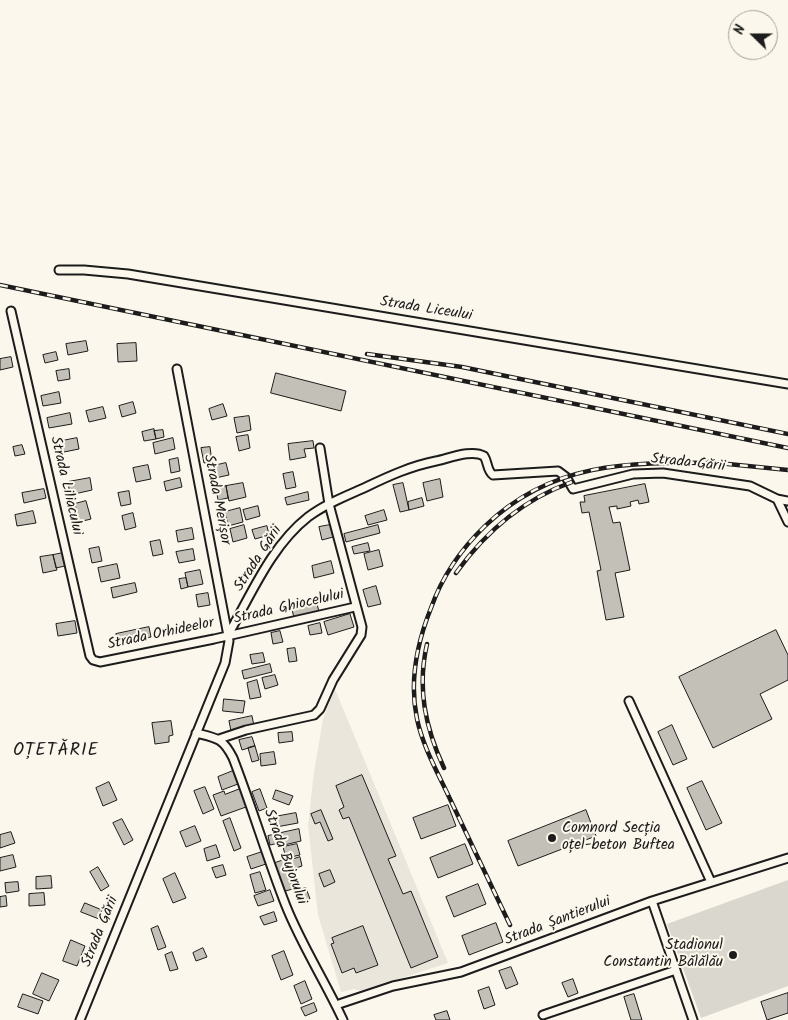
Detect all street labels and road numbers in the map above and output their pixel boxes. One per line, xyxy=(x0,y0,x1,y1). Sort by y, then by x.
street label: Strada Liceului xyxy=(379,294,473,326)
street label: Strada Liliacului xyxy=(45,435,85,537)
street label: Strada Gării xyxy=(650,451,726,477)
street label: Strada Merișor xyxy=(198,453,234,547)
street label: Strada Gării xyxy=(231,523,287,595)
street label: Strada Ghiocelului xyxy=(232,587,346,629)
street label: Strada Orhideelor xyxy=(106,615,216,655)
street label: Strada Bujorului xyxy=(258,807,310,907)
street label: Strada Șantierului xyxy=(502,893,614,951)
street label: Strada Gării xyxy=(79,894,123,970)

